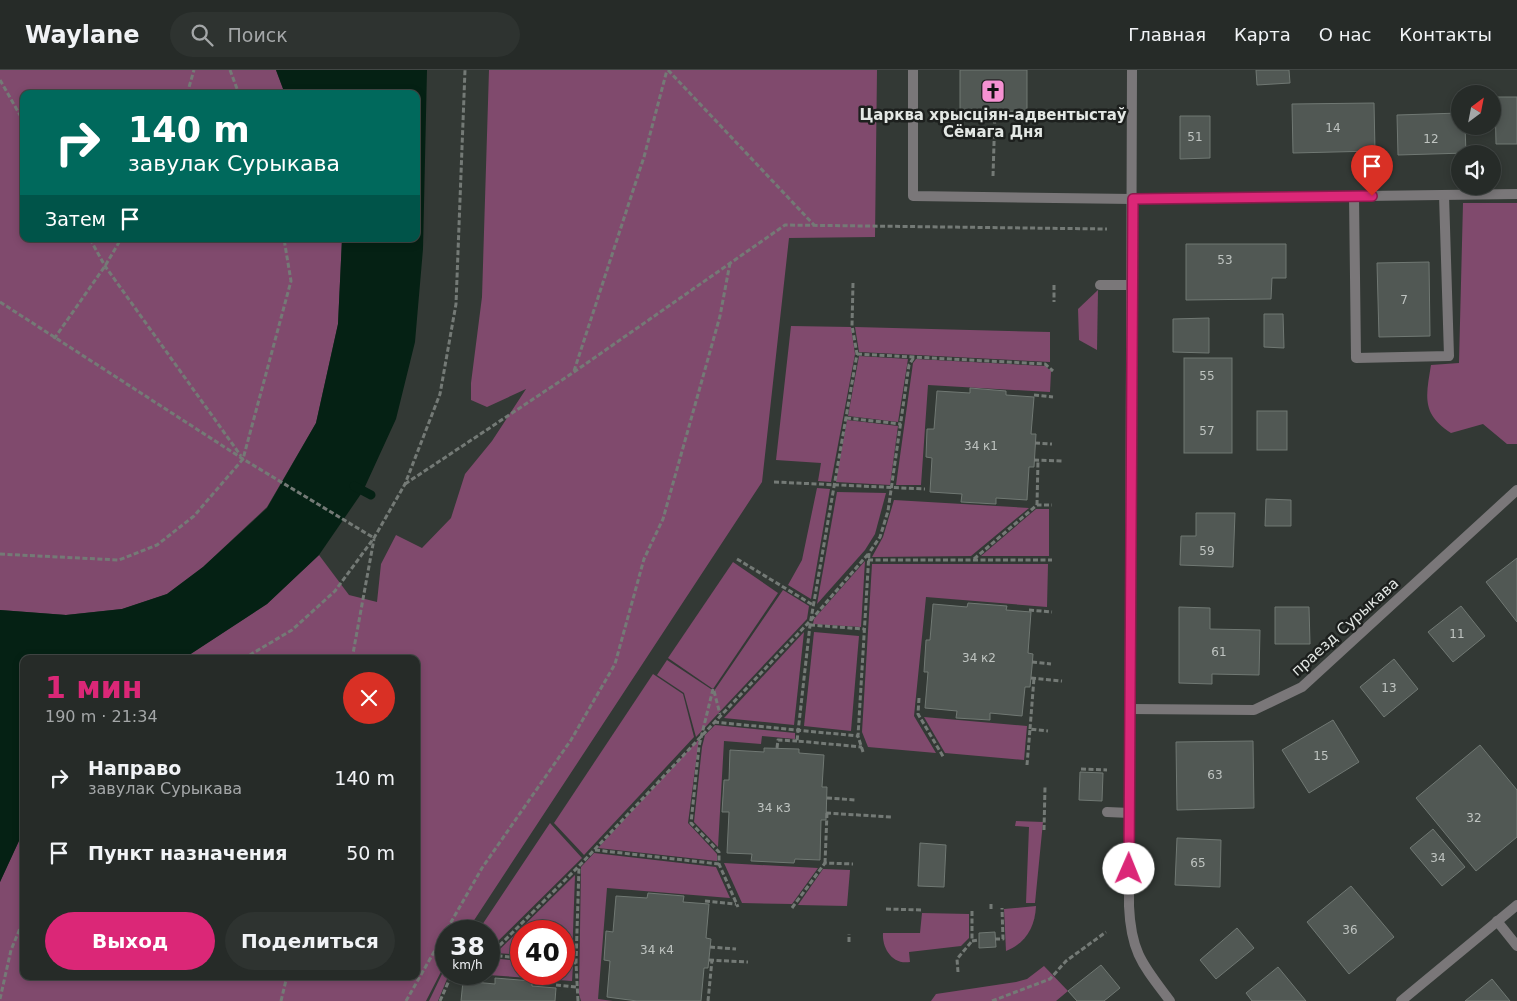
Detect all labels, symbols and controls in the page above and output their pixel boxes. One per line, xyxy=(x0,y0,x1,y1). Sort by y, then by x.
search box xyxy=(170,12,520,57)
text: Waylane xyxy=(25,21,140,49)
icon: search xyxy=(188,21,216,49)
text: Поиск xyxy=(228,24,288,46)
text: Главная xyxy=(1128,24,1206,45)
text: Карта xyxy=(1234,24,1291,45)
text: О нас xyxy=(1319,24,1371,45)
text: Контакты xyxy=(1399,24,1492,45)
church icon: Царква хрысціян-адвентыстаў Сёмага Дня xyxy=(980,78,1006,104)
north arrow xyxy=(1451,85,1501,135)
map controls xyxy=(1451,85,1501,195)
place label: Царква хрысціян-адвентыстаў Сёмага Дня xyxy=(859,106,1127,141)
icon: right xyxy=(45,110,110,175)
text: 140 m xyxy=(128,110,250,150)
house number: 14 xyxy=(1325,121,1341,135)
house number: 51 xyxy=(1187,130,1203,144)
house number: 12 xyxy=(1423,132,1439,146)
pin xyxy=(1351,145,1393,196)
button: sound xyxy=(1451,145,1501,195)
text: завулак Сурыкава xyxy=(128,151,340,176)
icon: arrive xyxy=(1358,152,1386,180)
icon: arrive xyxy=(116,205,144,233)
text: Затем xyxy=(45,208,106,230)
house number: 53 xyxy=(1217,253,1233,267)
house number: 7 xyxy=(1400,293,1408,307)
house number: 55 xyxy=(1199,369,1215,383)
house number: 57 xyxy=(1199,424,1215,438)
house number: 34 к1 xyxy=(964,439,998,453)
house number: 59 xyxy=(1199,544,1215,558)
street label: праезд Сурыкава xyxy=(1288,574,1402,680)
house number: 11 xyxy=(1449,627,1465,641)
house number: 61 xyxy=(1211,645,1227,659)
house number: 34 к2 xyxy=(962,651,996,665)
text: 1 мин xyxy=(45,670,143,705)
button: close xyxy=(343,672,395,724)
house number: 13 xyxy=(1381,681,1397,695)
text: 190 m · 21:34 xyxy=(45,707,158,726)
house number: 15 xyxy=(1313,749,1329,763)
text: Направо xyxy=(88,757,181,779)
icon: right xyxy=(45,764,73,792)
text: 140 m xyxy=(334,767,395,789)
house number: 63 xyxy=(1207,768,1223,782)
text: завулак Сурыкава xyxy=(88,779,242,798)
house number: 34 к3 xyxy=(757,801,791,815)
house number: 32 xyxy=(1466,811,1482,825)
icon: arrive xyxy=(45,839,73,867)
text: Пункт назначения xyxy=(88,842,287,864)
text: 50 m xyxy=(346,842,395,864)
position arrow xyxy=(1102,842,1154,894)
house number: 34 xyxy=(1430,851,1446,865)
house number: 65 xyxy=(1190,856,1206,870)
button: Выход xyxy=(45,912,215,970)
button: Поделиться xyxy=(225,912,395,970)
speed limit sign: 40 xyxy=(510,920,575,985)
house number: 36 xyxy=(1342,923,1358,937)
text: 38 xyxy=(450,932,485,961)
house number: 34 к4 xyxy=(640,943,674,957)
text: km/h xyxy=(452,958,483,972)

